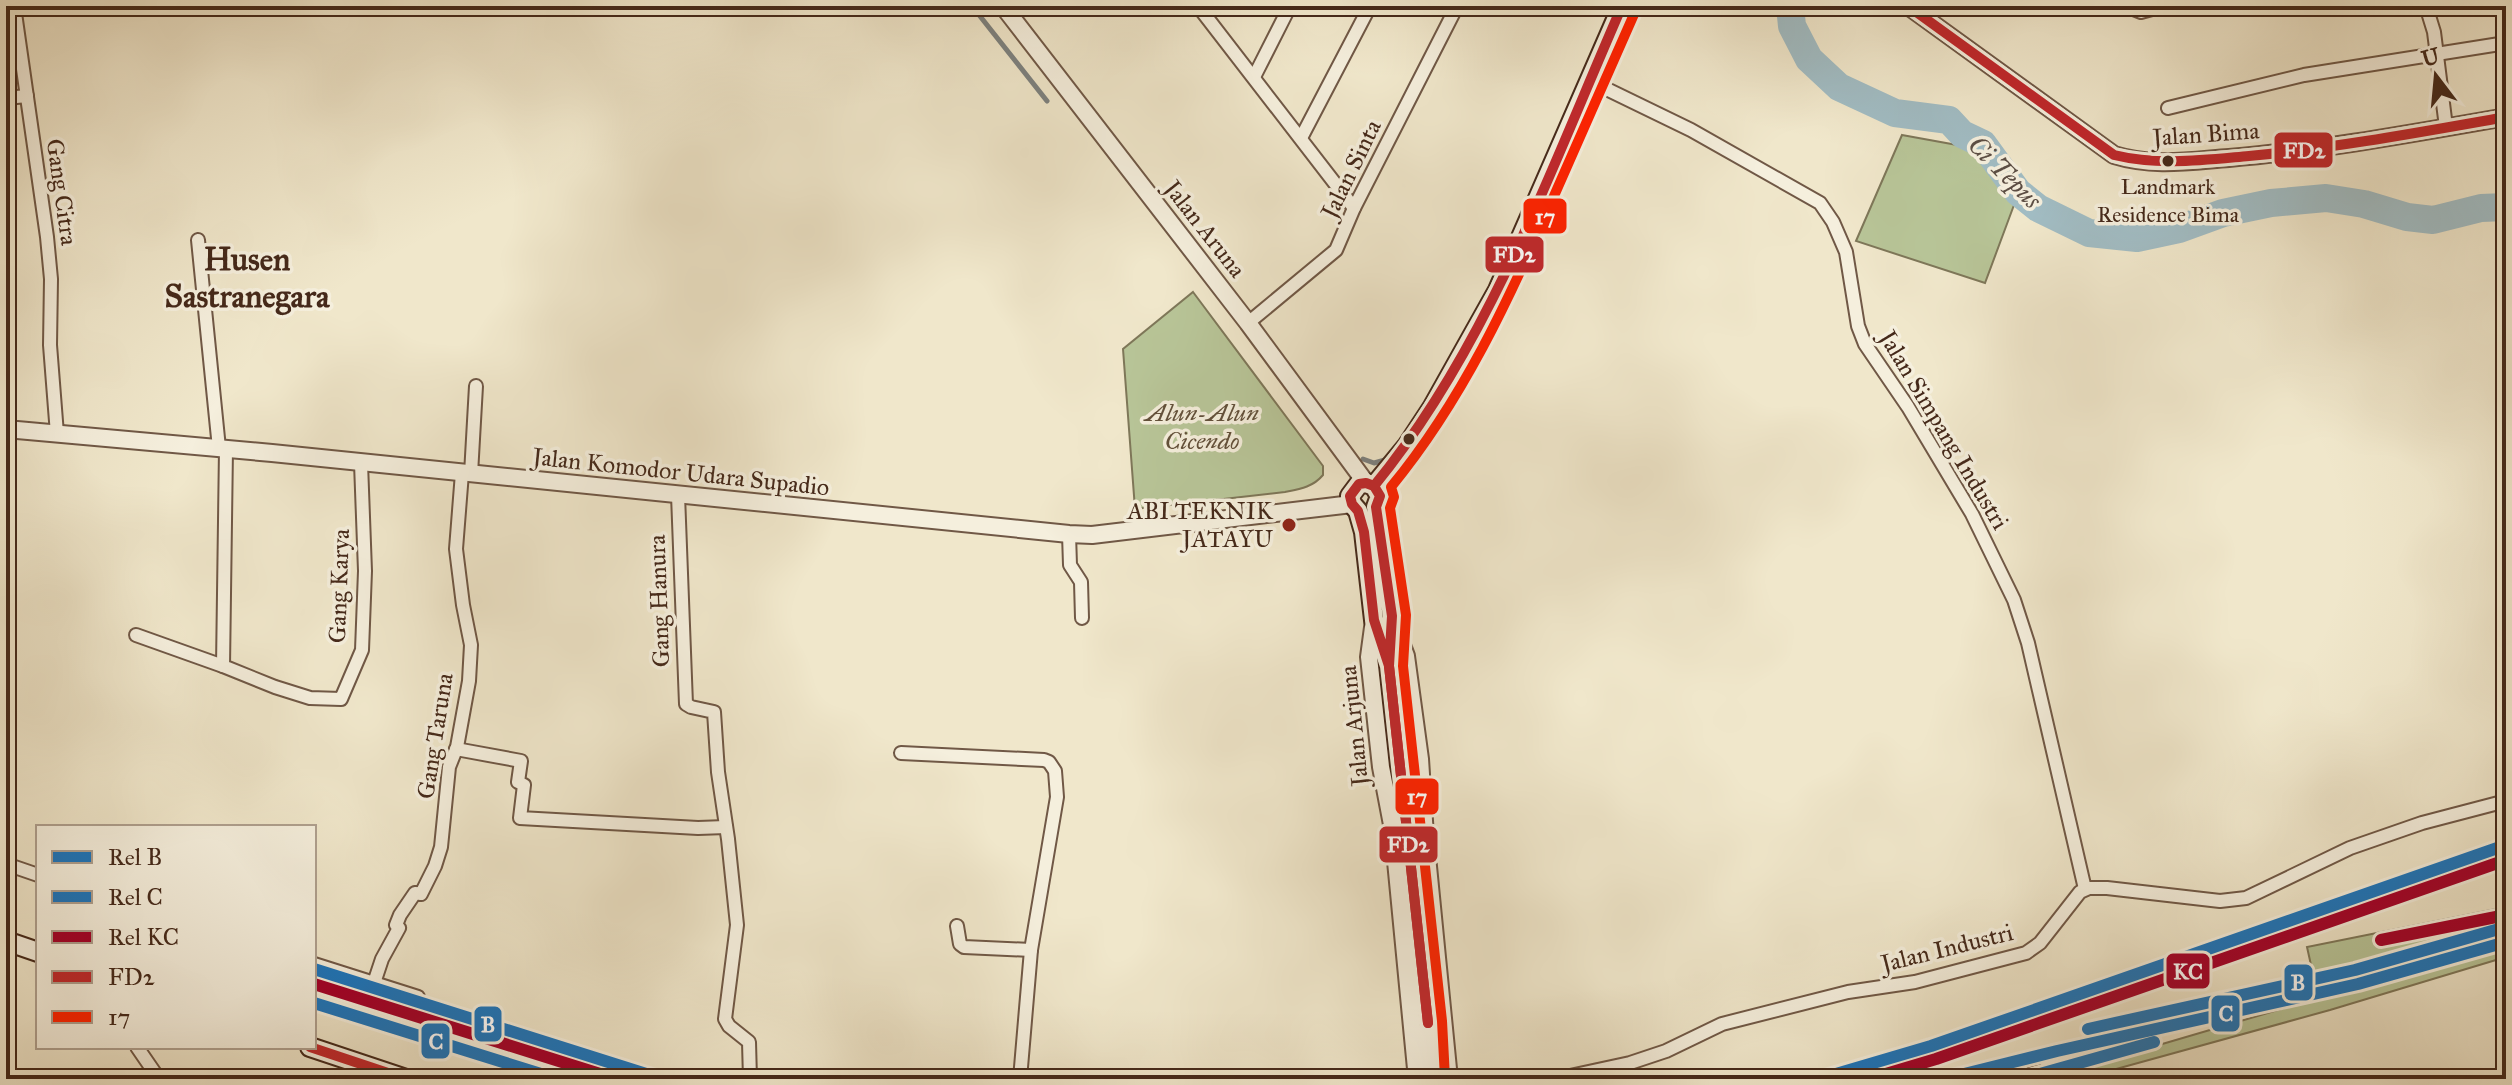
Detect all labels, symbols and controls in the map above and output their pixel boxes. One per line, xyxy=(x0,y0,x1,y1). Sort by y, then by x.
north arrow xyxy=(2396,36,2476,116)
text: U xyxy=(2419,42,2443,73)
street label: Jalan Sinta xyxy=(1313,114,1388,226)
street label: Jalan Bima xyxy=(2149,115,2261,153)
water label: Ci Tepus xyxy=(1961,129,2049,216)
line badge: FD2 xyxy=(2273,131,2334,169)
street label: Gang Citra xyxy=(40,137,84,248)
text: FD2 xyxy=(2283,137,2326,164)
marker: Landmark Residence Bima xyxy=(2160,153,2176,169)
street label: Jalan Aruna xyxy=(1156,172,1253,284)
place label: Landmark Residence Bima xyxy=(2097,173,2240,228)
line badge: 17 xyxy=(1522,197,1568,235)
text: 17 xyxy=(1535,203,1555,230)
line badge: FD2 xyxy=(1484,235,1545,274)
district label: Husen Sastranegara xyxy=(164,240,331,316)
text: FD2 xyxy=(1493,241,1536,268)
street label: Jalan Simpang Industri xyxy=(1871,322,2016,535)
park label: Alun-Alun Cicendo xyxy=(1142,398,1259,456)
unlabelled marker xyxy=(1401,431,1417,447)
street label: Jalan Komodor Udara Supadio xyxy=(528,441,831,502)
place label: ABI TEKNIK JATAYU xyxy=(1126,496,1274,554)
marker: ABI TEKNIK JATAYU xyxy=(1280,516,1298,534)
street label: Gang Karya xyxy=(322,527,356,644)
street label: Gang Hanura xyxy=(642,533,676,668)
street label: Jalan Arjuna xyxy=(1333,663,1376,791)
street label: Gang Taruna xyxy=(410,670,460,801)
line badge: 17 xyxy=(1394,777,1440,816)
text: 17 xyxy=(1407,783,1427,810)
legend xyxy=(36,825,316,1049)
line badge: FD2 xyxy=(1378,825,1439,864)
text: FD2 xyxy=(1387,831,1430,858)
text: Rel B xyxy=(108,842,162,872)
text: Rel C xyxy=(108,882,163,912)
street label: Jalan Industri xyxy=(1875,917,2017,980)
text: Rel KC xyxy=(108,922,179,952)
line badge: KC xyxy=(2165,952,2211,990)
text: KC xyxy=(2173,958,2203,985)
text: FD2 xyxy=(108,962,155,992)
line badge: B xyxy=(2283,963,2314,1002)
text: B xyxy=(2291,969,2305,996)
line badge: C xyxy=(2210,994,2241,1033)
text: C xyxy=(2219,1000,2234,1027)
text: 17 xyxy=(108,1002,130,1032)
line badge: B xyxy=(473,1005,503,1043)
text: B xyxy=(481,1011,495,1038)
line badge: C xyxy=(420,1022,451,1060)
text: C xyxy=(429,1028,444,1055)

